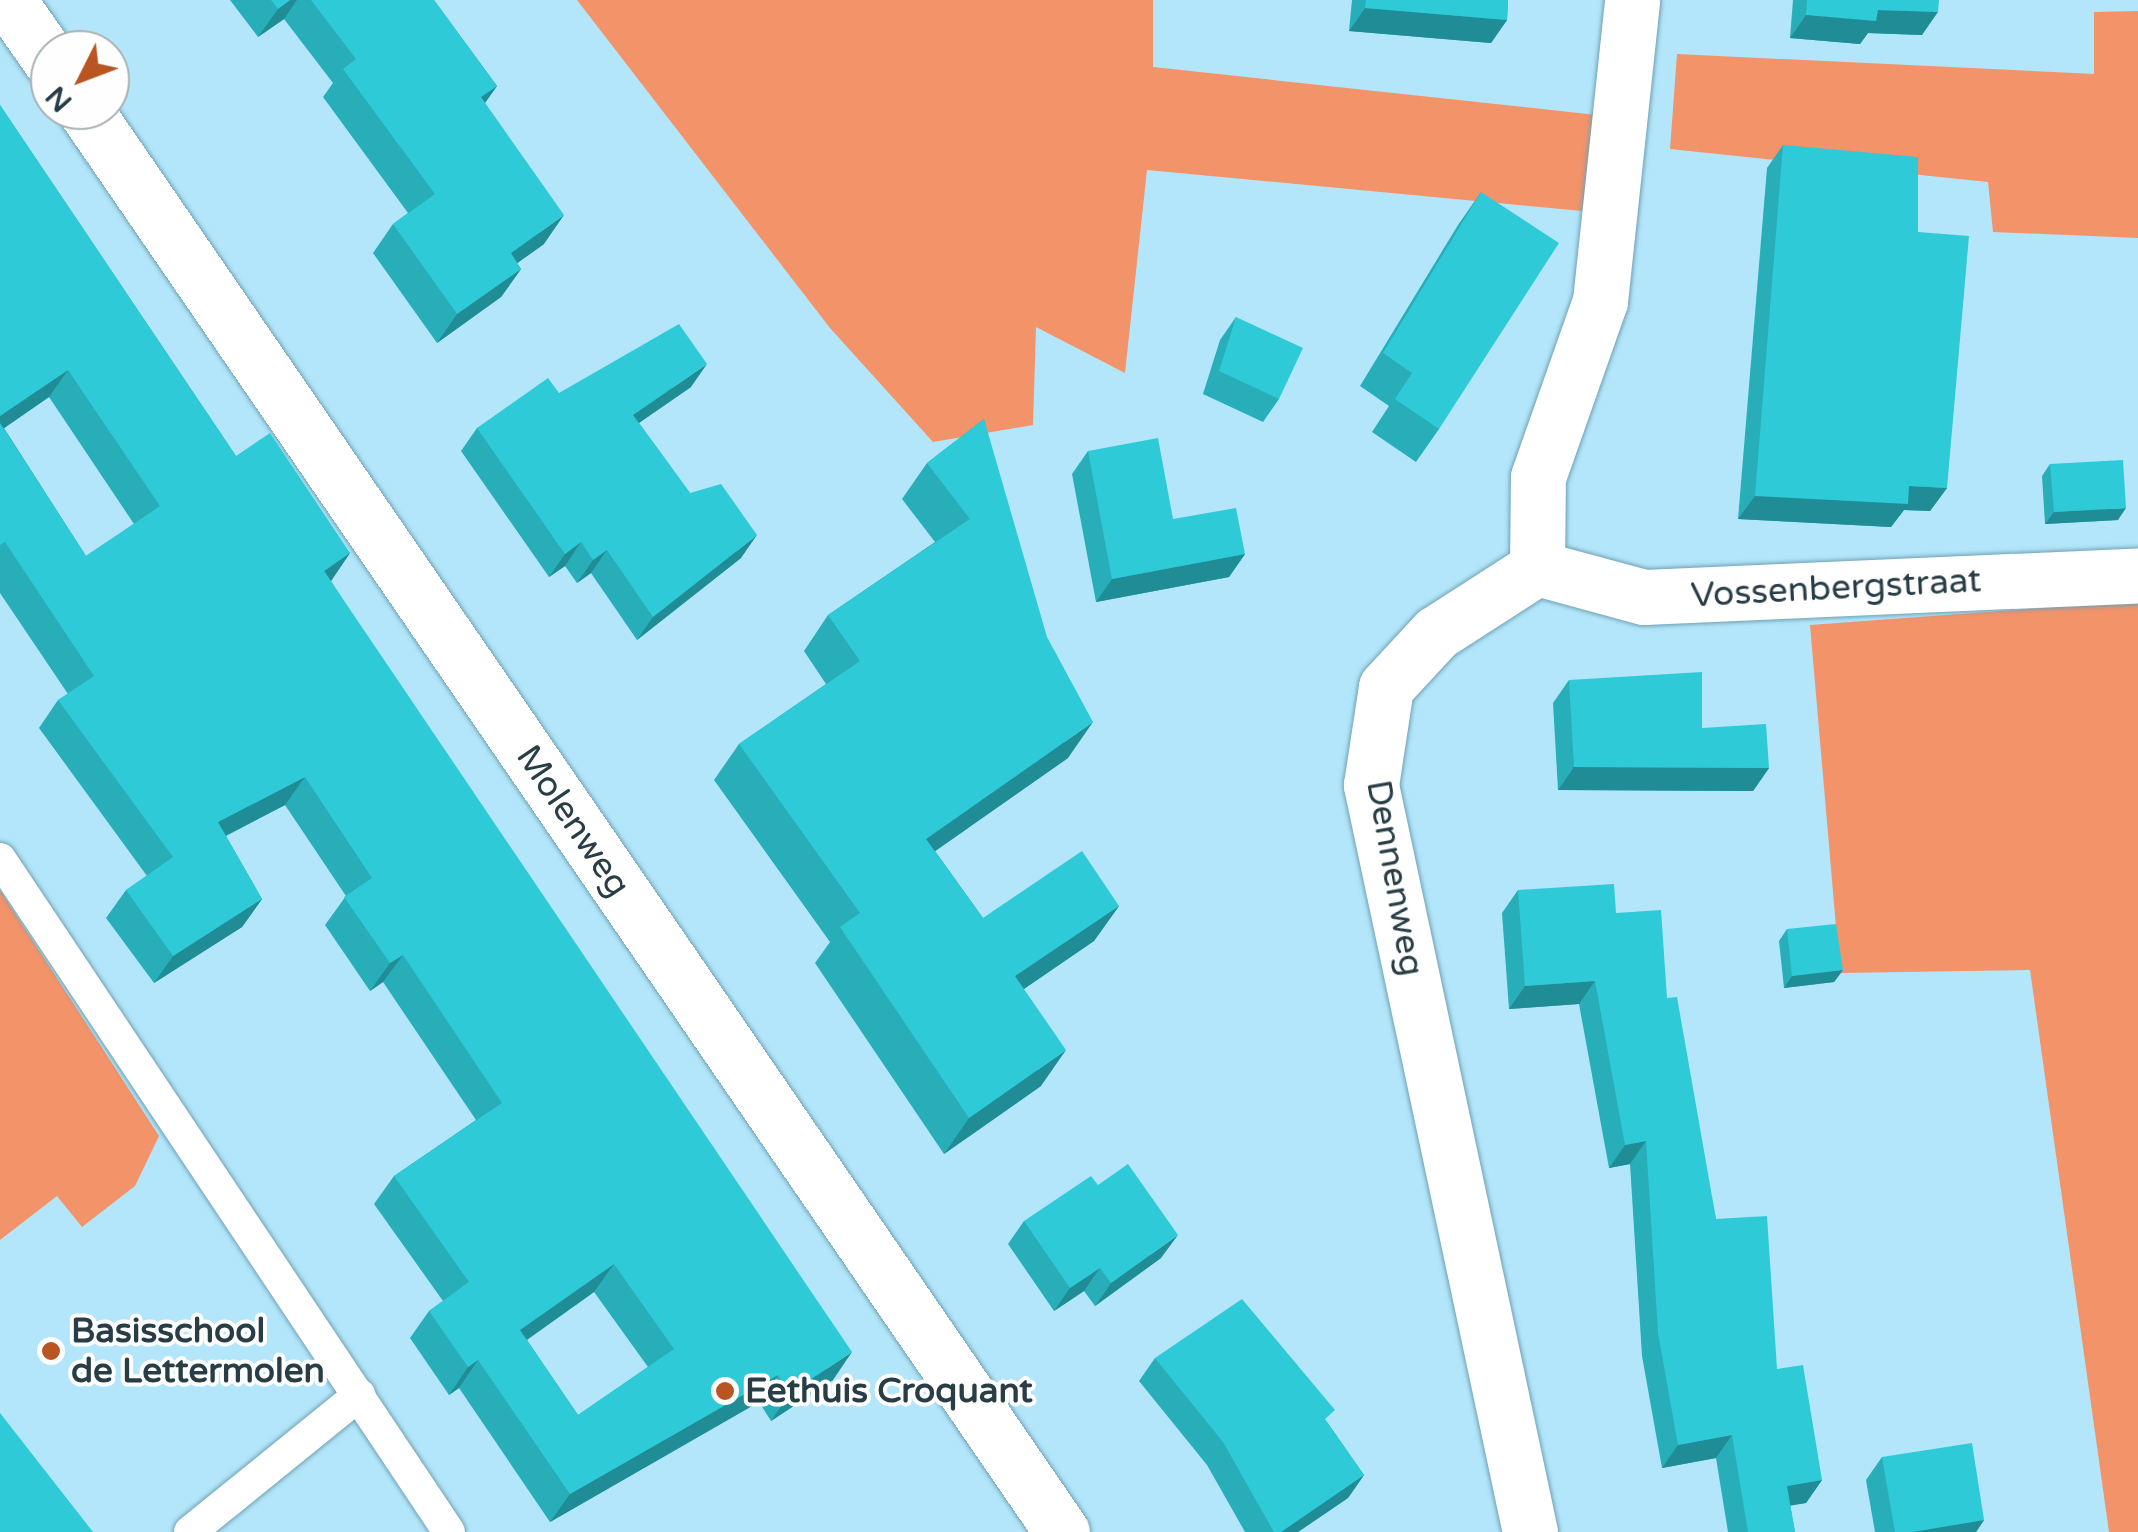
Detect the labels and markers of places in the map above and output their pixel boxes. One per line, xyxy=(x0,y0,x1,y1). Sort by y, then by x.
place label: Basisschool de Lettermolen xyxy=(71,1310,325,1392)
marker: Basisschool de Lettermolen xyxy=(40,1340,62,1362)
place label: Eethuis Croquant xyxy=(745,1370,1033,1412)
marker: Eethuis Croquant xyxy=(714,1380,736,1402)

